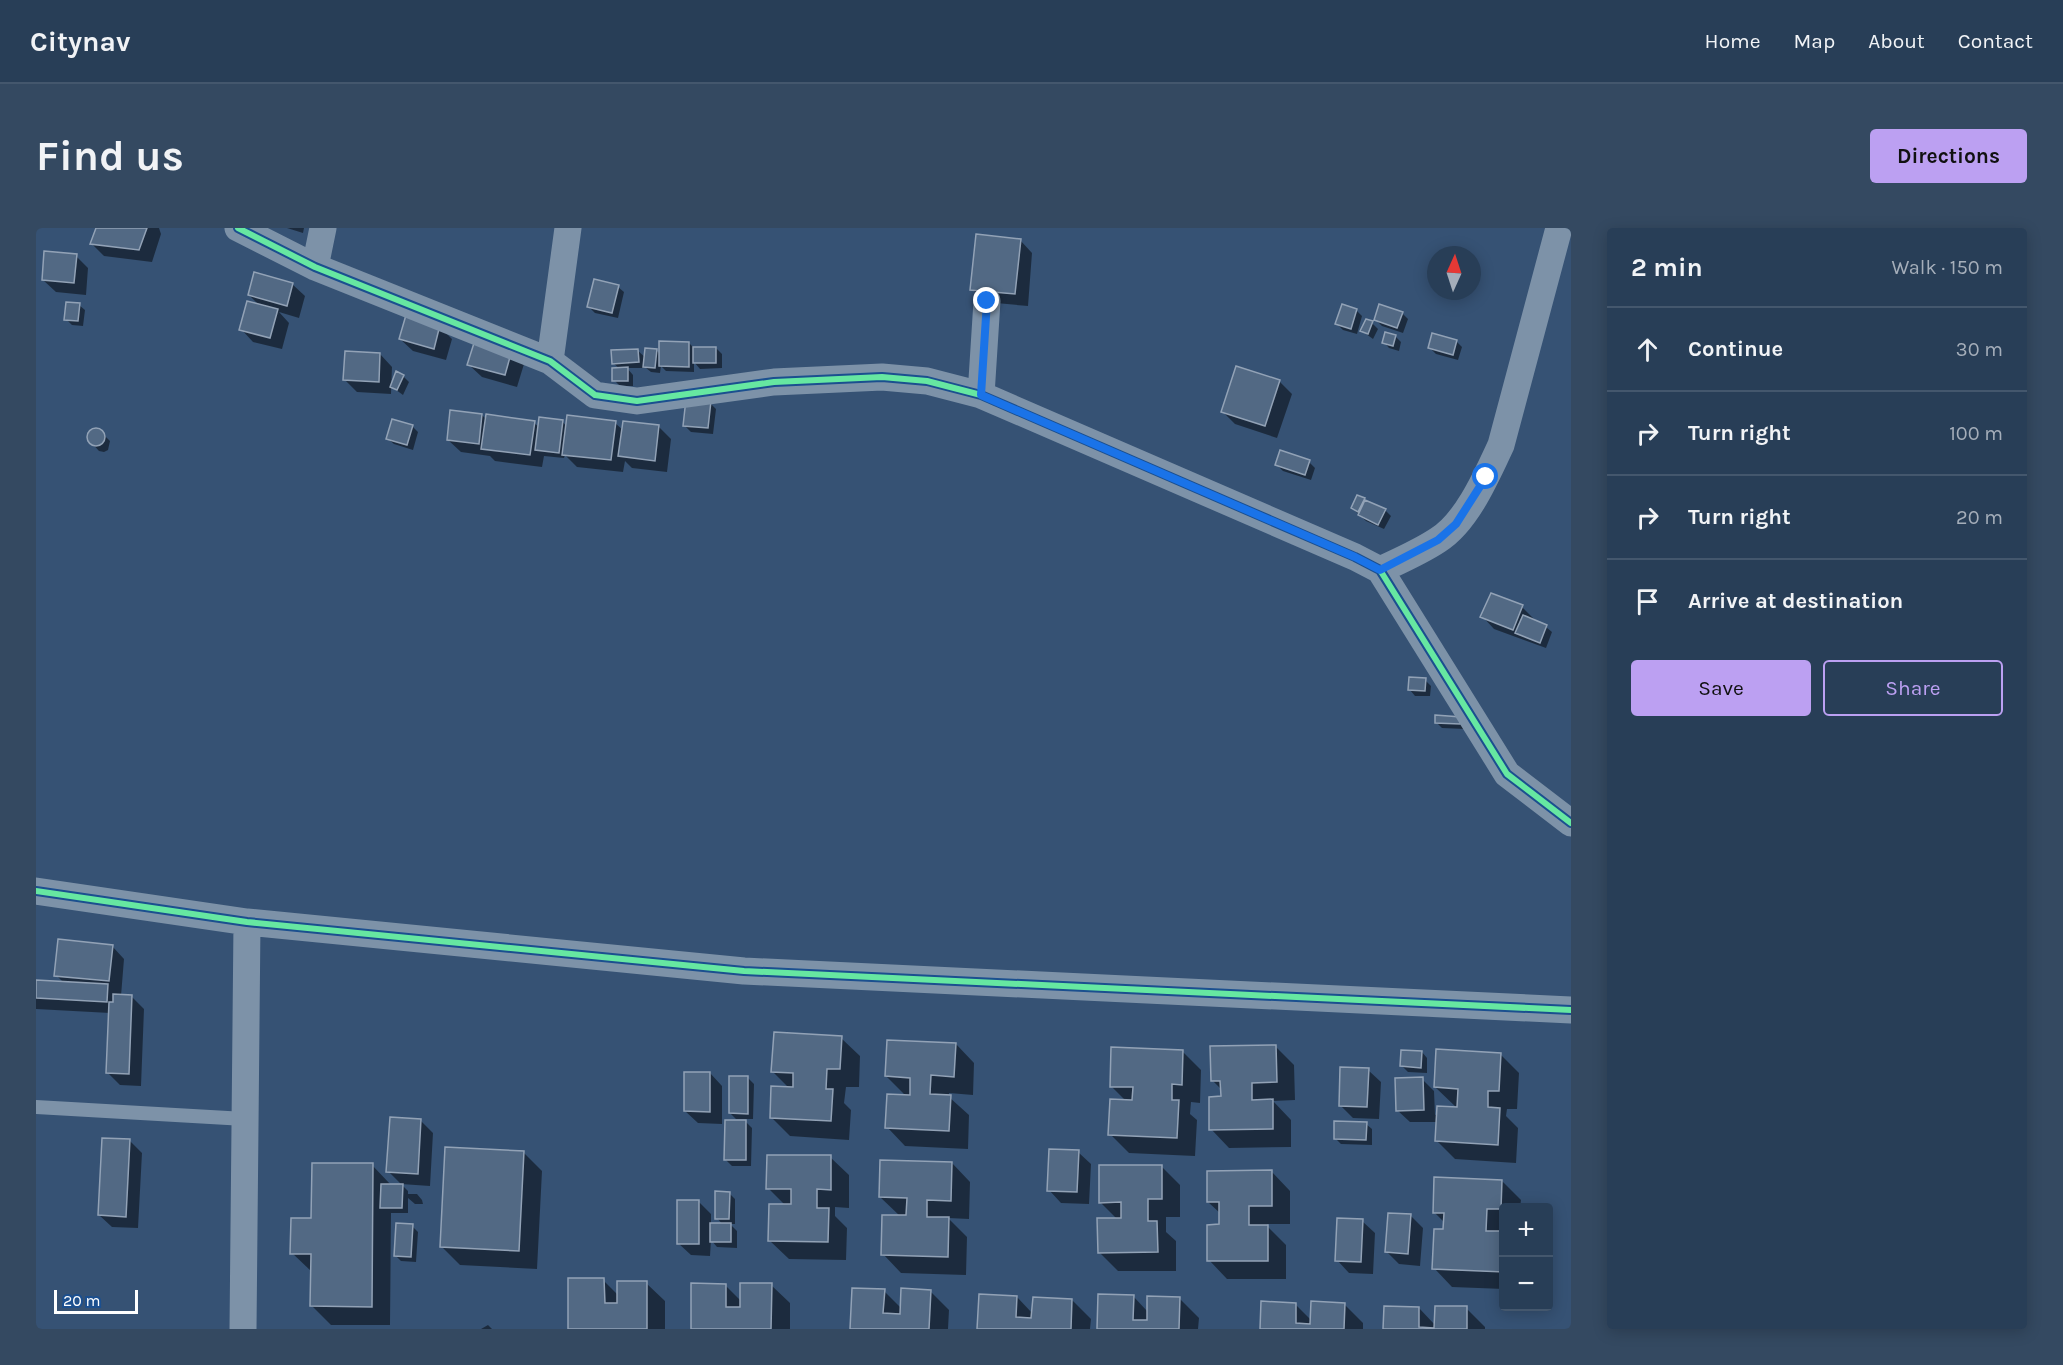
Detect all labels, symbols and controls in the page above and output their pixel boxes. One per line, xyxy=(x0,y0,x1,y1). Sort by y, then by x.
text: Citynav xyxy=(30,25,130,58)
text: Home xyxy=(1705,29,1761,53)
text: Map xyxy=(1794,29,1835,53)
text: About xyxy=(1868,29,1925,53)
text: Contact xyxy=(1958,29,2033,53)
button: Directions xyxy=(1870,129,2027,183)
text: Find us xyxy=(36,131,184,181)
north arrow xyxy=(1427,246,1481,300)
text: 2 min xyxy=(1631,252,1703,283)
text: Walk · 150 m xyxy=(1892,256,2003,279)
route end xyxy=(973,287,999,313)
icon: ahead xyxy=(1631,333,1664,366)
text: Continue xyxy=(1688,336,1783,362)
text: 30 m xyxy=(1956,338,2003,361)
icon: right xyxy=(1631,417,1664,450)
text: Turn right xyxy=(1688,420,1791,446)
text: 100 m xyxy=(1949,422,2003,445)
route start xyxy=(1472,463,1498,489)
icon: right xyxy=(1631,501,1664,534)
text: Turn right xyxy=(1688,504,1791,530)
text: 20 m xyxy=(1956,506,2003,529)
icon: arrive xyxy=(1631,585,1664,618)
text: Arrive at destination xyxy=(1688,588,1903,614)
button: Save xyxy=(1631,660,1811,716)
button: Share xyxy=(1823,660,2003,716)
map controls xyxy=(1499,1203,1553,1311)
button: + xyxy=(1499,1203,1553,1257)
button: − xyxy=(1499,1257,1553,1311)
scale bar xyxy=(54,1287,138,1314)
text: 20 m xyxy=(63,1291,101,1310)

